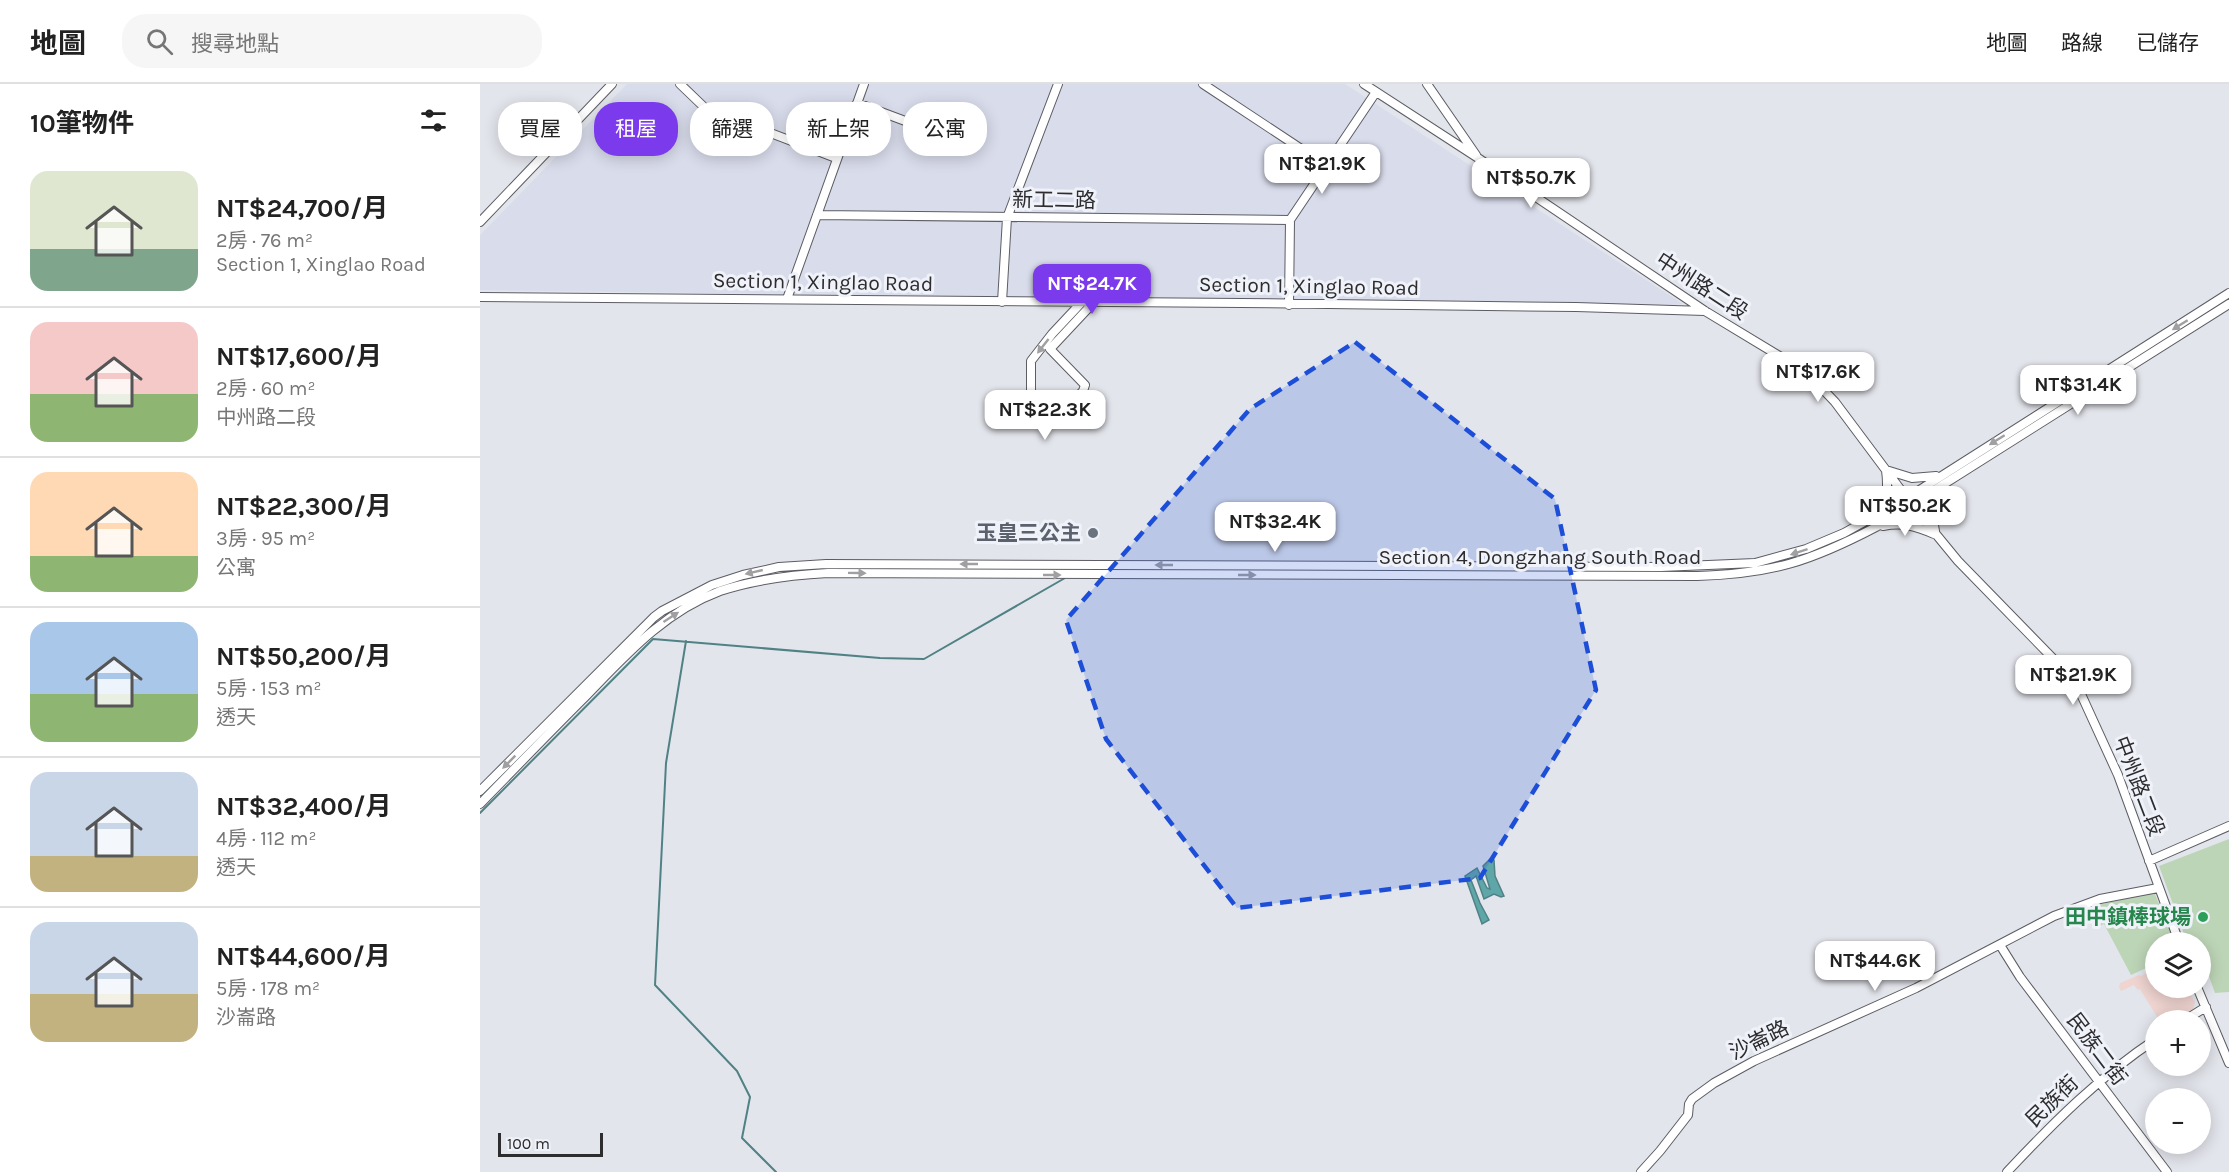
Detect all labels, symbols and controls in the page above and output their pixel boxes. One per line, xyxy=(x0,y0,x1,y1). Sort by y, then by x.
search box xyxy=(122,14,542,68)
icon: search xyxy=(143,25,176,58)
text: 地圖 xyxy=(30,27,86,60)
text: 搜尋地點 xyxy=(191,31,279,57)
text: 地圖 xyxy=(1986,31,2028,55)
text: 路線 xyxy=(2061,31,2103,55)
text: 已儲存 xyxy=(2136,31,2199,55)
chip: 買屋 xyxy=(498,102,582,156)
chip: 租屋 xyxy=(594,102,678,156)
chip: 篩選 xyxy=(690,102,774,156)
chip: 新上架 xyxy=(786,102,891,156)
chip: 公寓 xyxy=(903,102,987,156)
icon: filters xyxy=(417,104,450,137)
text: 10筆物件 xyxy=(30,108,134,139)
pin: NT$21.9K xyxy=(1260,144,1384,195)
text: NT$21.9K xyxy=(1278,152,1366,175)
pin: NT$50.7K xyxy=(1469,158,1593,209)
text: NT$50.7K xyxy=(1486,166,1576,189)
street label: 新工二路 xyxy=(1012,187,1096,213)
text: NT$24,700/月 xyxy=(216,193,388,224)
icon: home xyxy=(78,195,150,267)
text: 2房 · 76 m² xyxy=(216,229,313,252)
street label: 中州路二段 xyxy=(1651,247,1753,325)
text: Section 1, Xinglao Road xyxy=(216,253,426,276)
pin: NT$24.7K xyxy=(1030,264,1154,315)
street label: Section 1, Xinglao Road xyxy=(713,268,933,296)
text: NT$24.7K xyxy=(1047,272,1137,295)
street label: Section 1, Xinglao Road xyxy=(1199,272,1419,300)
one-way arrow xyxy=(2171,319,2188,330)
one-way arrow xyxy=(1038,338,1050,353)
text: NT$17,600/月 xyxy=(216,341,382,372)
icon: home xyxy=(78,346,150,418)
pin: NT$17.6K xyxy=(1756,352,1880,403)
text: NT$17.6K xyxy=(1775,360,1861,383)
pin: NT$31.4K xyxy=(2016,365,2140,416)
text: NT$31.4K xyxy=(2034,373,2122,396)
text: 2房 · 60 m² xyxy=(216,377,315,400)
pin: NT$22.3K xyxy=(983,390,1107,441)
text: NT$22.3K xyxy=(999,398,1091,421)
text: 中州路二段 xyxy=(216,406,316,429)
one-way arrow xyxy=(1989,435,2005,446)
pin: NT$50.2K xyxy=(1843,486,1967,537)
text: NT$22,300/月 xyxy=(216,491,392,522)
text: NT$50.2K xyxy=(1859,494,1951,517)
icon: home xyxy=(78,496,150,568)
pin: NT$32.4K xyxy=(1213,502,1337,553)
text: NT$32.4K xyxy=(1229,510,1321,533)
place label: 玉皇三公主 xyxy=(976,521,1081,545)
marker: 玉皇三公主 xyxy=(1086,526,1100,540)
text: 3房 · 95 m² xyxy=(216,527,315,550)
street label: Section 4, Dongzhang South Road xyxy=(1378,545,1702,569)
one-way arrow xyxy=(1790,547,1808,557)
text: 公寓 xyxy=(216,556,256,579)
one-way arrow xyxy=(960,559,979,569)
one-way arrow xyxy=(1155,560,1174,570)
one-way arrow xyxy=(745,568,763,578)
one-way arrow xyxy=(848,568,867,578)
one-way arrow xyxy=(1043,570,1062,580)
one-way arrow xyxy=(1238,570,1257,580)
one-way arrow xyxy=(663,611,679,622)
text: NT$50,200/月 xyxy=(216,641,391,672)
icon: home xyxy=(78,646,150,718)
pin: NT$21.9K xyxy=(2011,655,2135,706)
text: NT$21.9K xyxy=(2029,663,2117,686)
text: 5房 · 153 m² xyxy=(216,677,322,700)
text: 透天 xyxy=(216,706,256,729)
street label: 中州路二段 xyxy=(2109,733,2169,839)
one-way arrow xyxy=(502,755,516,769)
text: NT$32,400/月 xyxy=(216,791,391,822)
icon: home xyxy=(78,796,150,868)
text: 4房 · 112 m² xyxy=(216,827,317,850)
text: 透天 xyxy=(216,856,256,879)
place label: 田中鎮棒球場 xyxy=(2065,905,2191,929)
marker: 田中鎮棒球場 xyxy=(2196,910,2210,924)
map controls xyxy=(2145,932,2211,1154)
button: layers xyxy=(2145,932,2211,998)
text: NT$44,600/月 xyxy=(216,941,391,972)
pin: NT$44.6K xyxy=(1813,941,1937,992)
icon: home xyxy=(78,946,150,1018)
text: NT$44.6K xyxy=(1829,949,1921,972)
text: 5房 · 178 m² xyxy=(216,977,320,1000)
text: 沙崙路 xyxy=(216,1006,276,1029)
street label: 民族二街 xyxy=(2062,1008,2132,1090)
button: + xyxy=(2145,1010,2211,1076)
street label: 沙崙路 xyxy=(1725,1015,1793,1065)
street label: 民族街 xyxy=(2021,1070,2083,1132)
button: − xyxy=(2145,1088,2211,1154)
scale bar xyxy=(498,1130,603,1158)
text: 100 m xyxy=(507,1134,550,1153)

